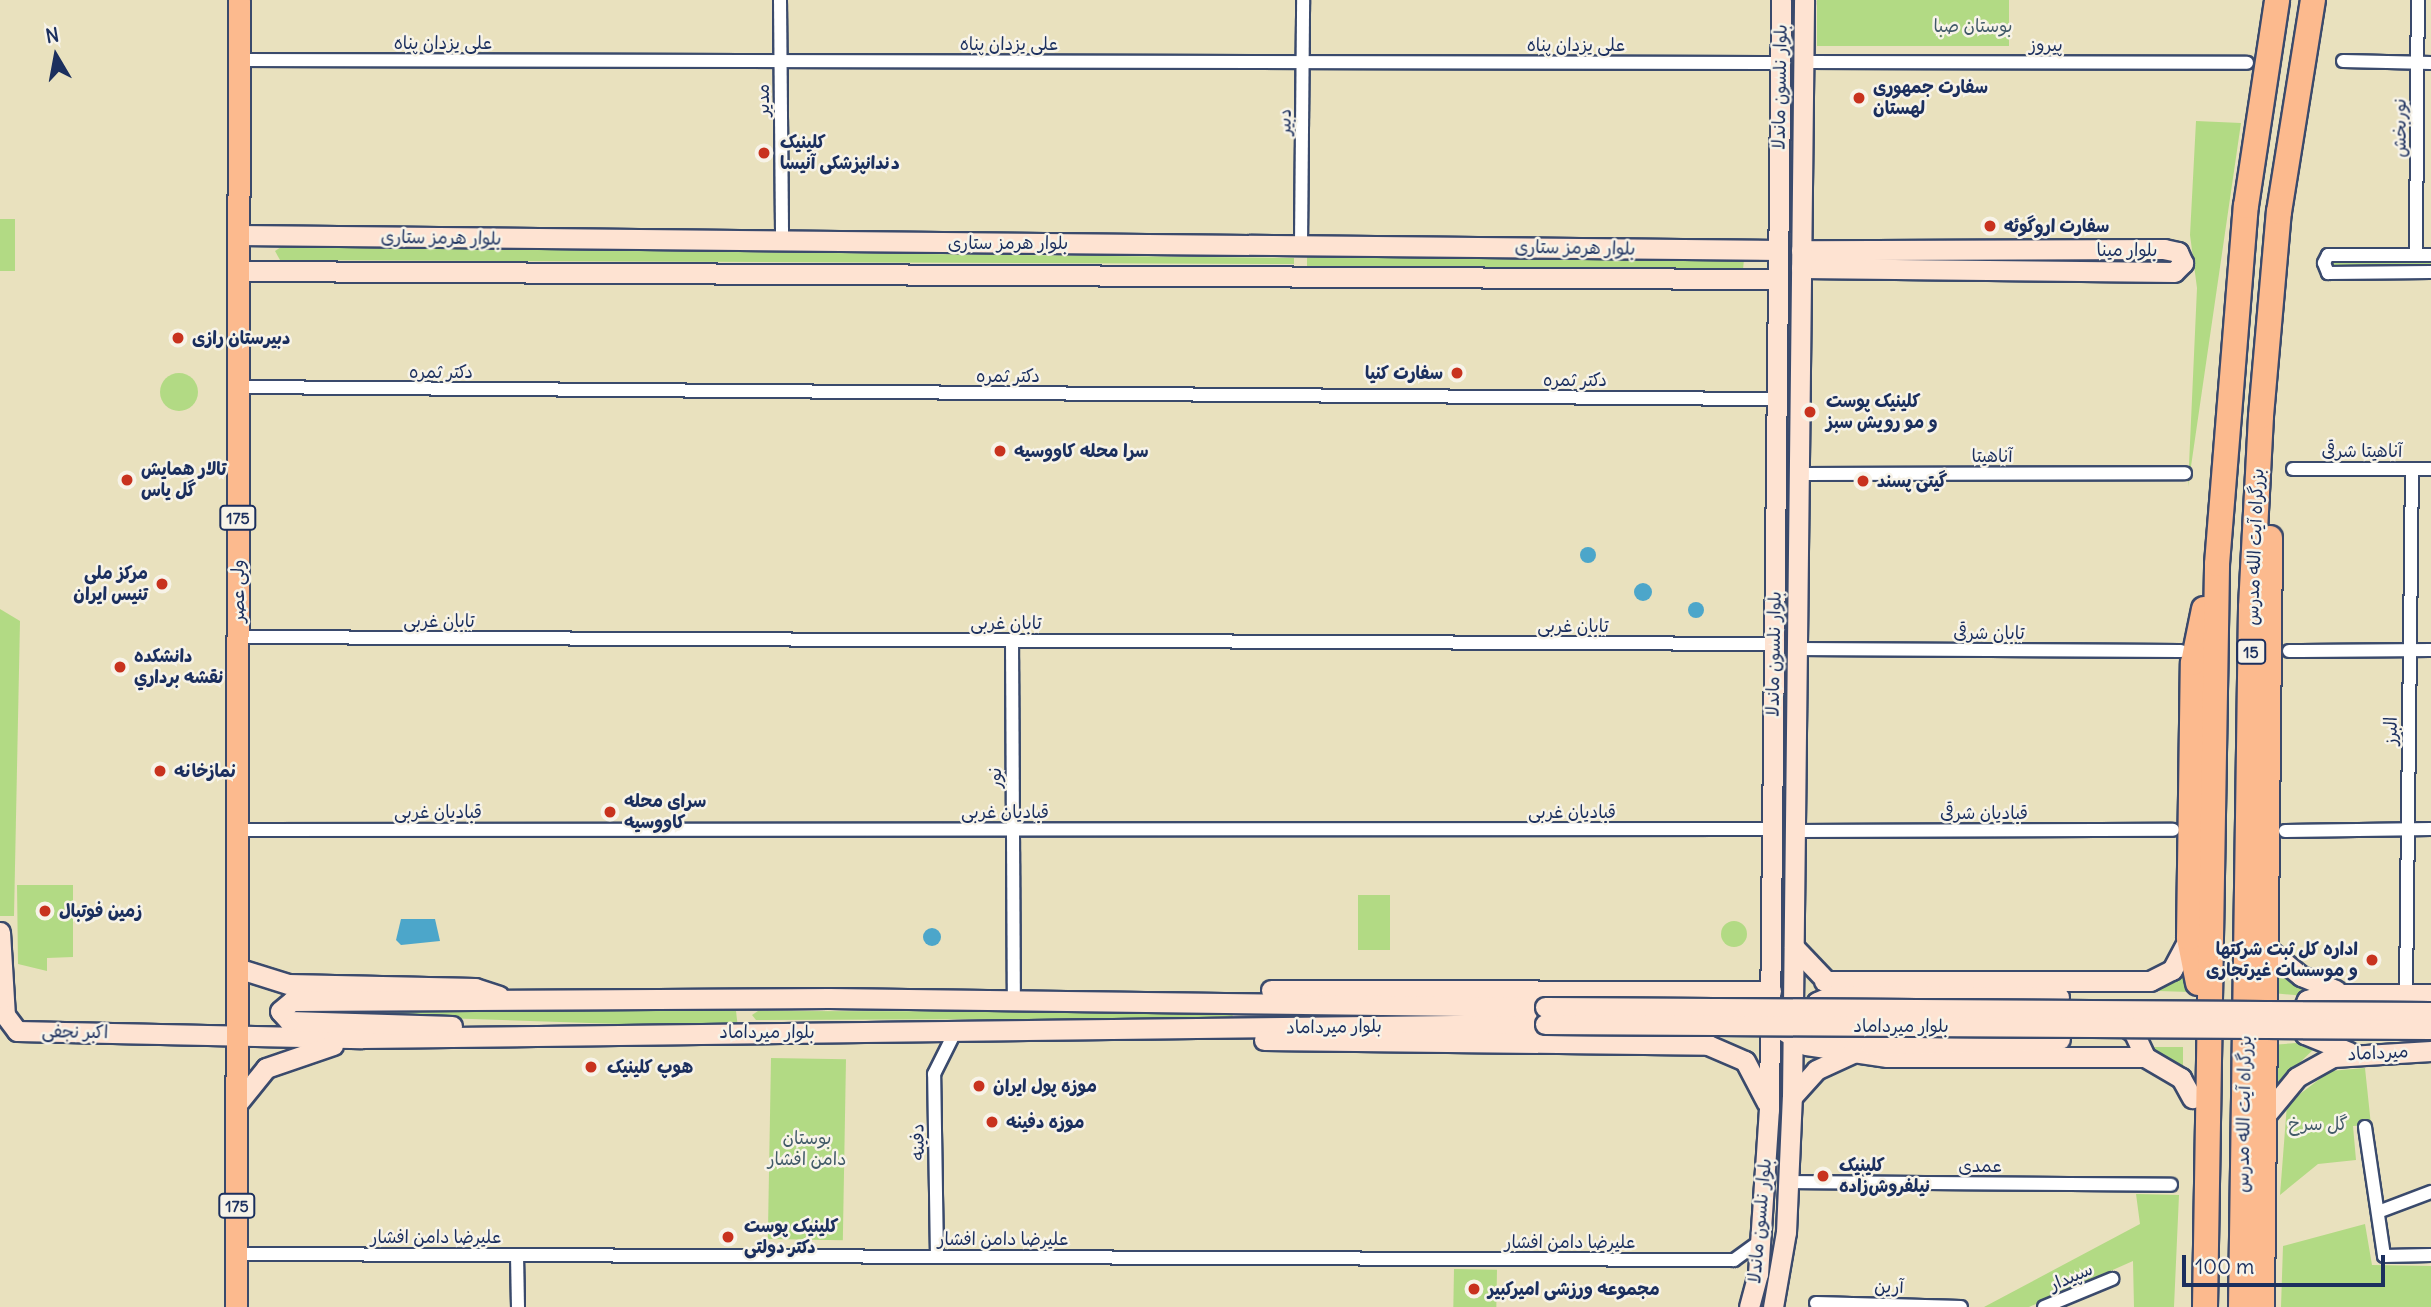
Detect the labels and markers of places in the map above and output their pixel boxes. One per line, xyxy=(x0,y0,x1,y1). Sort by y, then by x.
place label: سفارت جمهوری لهستان xyxy=(1873,77,1988,119)
marker: سفارت جمهوری لهستان xyxy=(1851,90,1867,106)
place label: کلینیک دندانپزشکی آنیسا xyxy=(780,132,900,174)
marker: کلینیک دندانپزشکی آنیسا xyxy=(754,143,774,163)
place label: سفارت اروگوئه xyxy=(2004,215,2109,237)
marker: سفارت اروگوئه xyxy=(1982,218,1998,234)
place label: دبیرستان رازی xyxy=(192,327,290,349)
marker: دبیرستان رازی xyxy=(170,330,186,346)
place label: سفارت کنیا xyxy=(1365,362,1443,384)
marker: سفارت کنیا xyxy=(1449,365,1465,381)
place label: کلینیک پوست و مو رویش سبز xyxy=(1826,391,1938,434)
marker: کلینیک پوست و مو رویش سبز xyxy=(1800,402,1820,422)
place label: سرا محله کاووسیه xyxy=(1014,440,1149,462)
marker: سرا محله کاووسیه xyxy=(992,443,1008,459)
place label: تالار همایش گل یاس xyxy=(141,459,227,502)
place label: گیتی پسند xyxy=(1877,470,1947,492)
marker: تالار همایش گل یاس xyxy=(119,472,135,488)
marker: گیتی پسند xyxy=(1855,473,1871,489)
place label: مرکز ملی تنیس ایران xyxy=(73,563,148,606)
marker: مرکز ملی تنیس ایران xyxy=(154,576,170,592)
place label: دانشكده نقشه برداري xyxy=(134,646,223,688)
marker: دانشكده نقشه برداري xyxy=(112,659,128,675)
place label: نمازخانه xyxy=(174,760,236,782)
marker: نمازخانه xyxy=(152,763,168,779)
place label: سرای محله کاووسیه xyxy=(624,791,706,834)
marker: سرای محله کاووسیه xyxy=(602,804,618,820)
place label: زمین فوتبال xyxy=(59,900,142,922)
marker: زمین فوتبال xyxy=(37,903,53,919)
place label: اداره کل ثبت شرکتها و موسسات غیرتجاری xyxy=(2206,939,2358,982)
marker: اداره کل ثبت شرکتها و موسسات غیرتجاری xyxy=(2364,952,2380,968)
place label: هوپ کلینیک xyxy=(607,1056,693,1078)
marker: هوپ کلینیک xyxy=(581,1057,601,1077)
place label: موزه پول ایران xyxy=(993,1075,1097,1097)
marker: موزه پول ایران xyxy=(971,1078,987,1094)
place label: موزه دفینه xyxy=(1006,1111,1084,1133)
marker: موزه دفینه xyxy=(984,1114,1000,1130)
place label: کلینیک نیلفروش‌زاده xyxy=(1839,1155,1930,1198)
marker: کلینیک نیلفروش‌زاده xyxy=(1813,1166,1833,1186)
place label: کلینیک پوست دکتر دولتى xyxy=(744,1216,838,1258)
marker: کلینیک پوست دکتر دولتى xyxy=(718,1227,738,1247)
place label: مجموعه ورزشی امیرکبیر xyxy=(1488,1278,1660,1300)
marker: مجموعه ورزشی امیرکبیر xyxy=(1466,1281,1482,1297)

